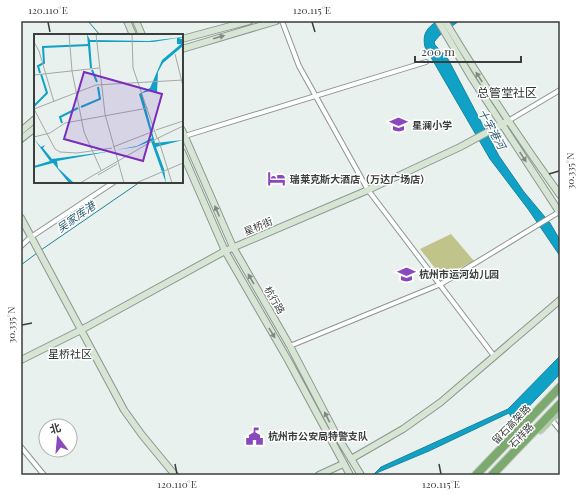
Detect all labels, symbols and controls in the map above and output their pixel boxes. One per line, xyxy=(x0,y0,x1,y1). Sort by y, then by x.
text: 120.110°E xyxy=(28,3,68,17)
text: 120.115°E xyxy=(293,3,331,17)
inset map xyxy=(34,34,183,183)
one-way arrow xyxy=(214,34,226,40)
scale bar xyxy=(415,38,521,64)
text: 200 m xyxy=(421,43,455,59)
one-way arrow xyxy=(475,71,482,83)
district label: 总管堂社区 xyxy=(477,84,537,100)
water label: 十字港河 xyxy=(475,106,511,153)
school or university icon: 星澜小学 xyxy=(389,115,409,135)
place label: 星澜小学 xyxy=(412,118,452,132)
one-way arrow xyxy=(519,152,527,162)
text: 30.335°N xyxy=(563,153,577,189)
hotel icon: 瑞莱克斯大酒店（万达广场店） xyxy=(267,169,287,189)
place label: 瑞莱克斯大酒店（万达广场店） xyxy=(290,172,430,186)
water label: 吴家库港 xyxy=(53,197,100,235)
one-way arrow xyxy=(214,206,220,217)
street label: 星桥街 xyxy=(241,214,275,238)
school or university icon: 杭州市运河幼儿园 xyxy=(396,264,416,284)
place label: 杭州市运河幼儿园 xyxy=(419,267,499,281)
one-way arrow xyxy=(247,273,254,285)
street label: 杭行路 xyxy=(261,284,289,316)
text: 30.335°N xyxy=(4,307,18,343)
one-way arrow xyxy=(268,327,275,339)
district label: 星桥社区 xyxy=(48,346,92,361)
street label: 留石高架路 xyxy=(489,401,533,447)
one-way arrow xyxy=(324,412,330,423)
north arrow xyxy=(38,418,78,458)
text: 北 xyxy=(48,419,62,437)
street label: 石祥路 xyxy=(506,419,536,451)
public building icon: 杭州市公安局特警支队 xyxy=(245,426,265,446)
place label: 杭州市公安局特警支队 xyxy=(268,429,368,443)
text: 120.110°E xyxy=(157,477,197,491)
text: 120.115°E xyxy=(422,477,460,491)

